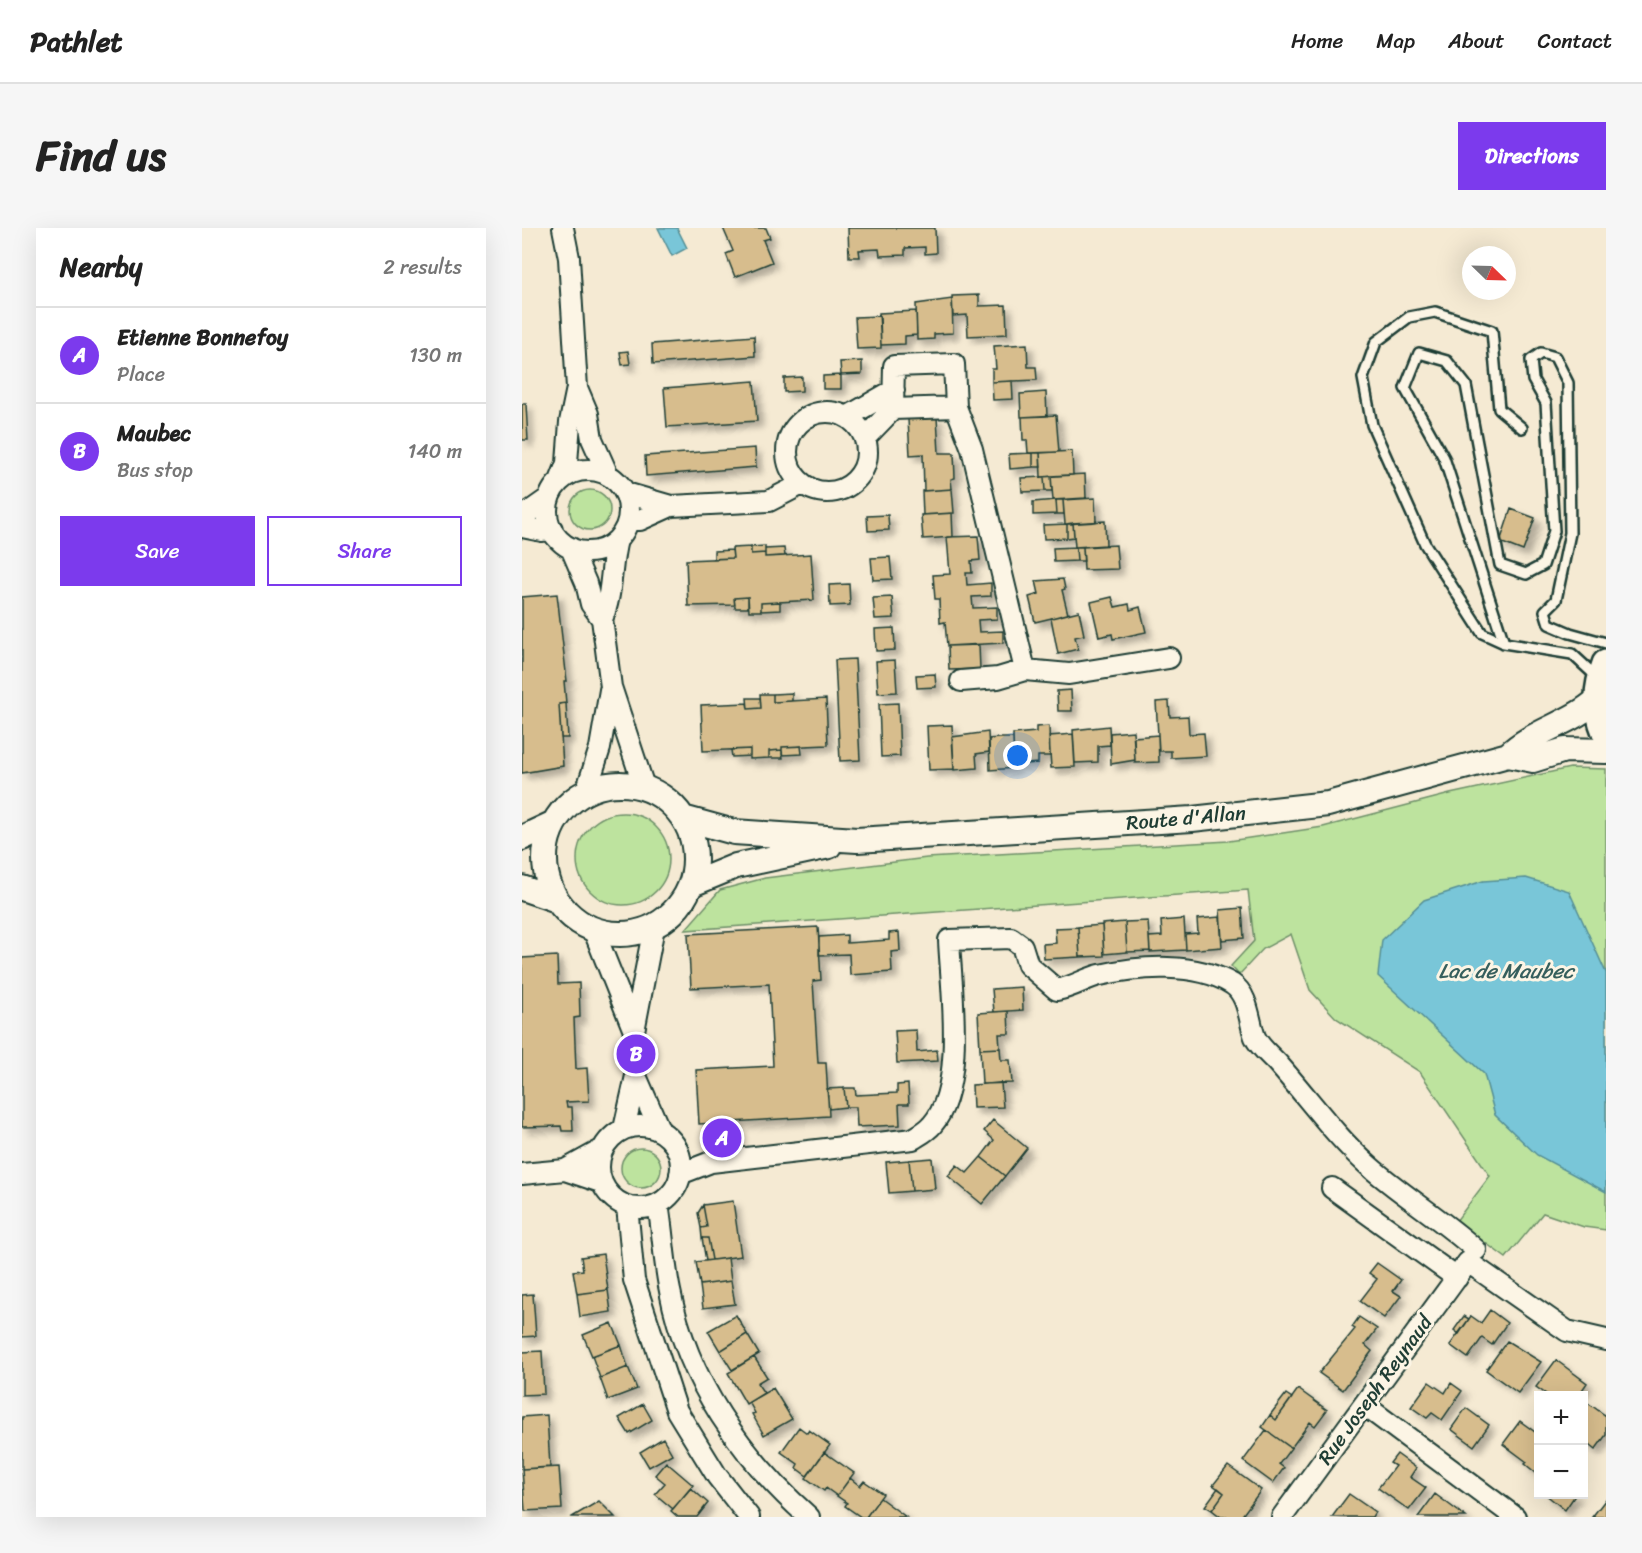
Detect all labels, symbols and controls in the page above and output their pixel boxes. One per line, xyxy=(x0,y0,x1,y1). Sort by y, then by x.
text: Pathlet xyxy=(30,17,123,66)
text: Home xyxy=(1291,22,1343,60)
text: Map xyxy=(1376,22,1415,60)
text: About xyxy=(1448,22,1505,60)
text: Contact xyxy=(1538,22,1612,60)
text: Find us xyxy=(36,119,166,193)
button: Directions xyxy=(1458,122,1606,190)
text: Nearby xyxy=(60,244,142,290)
north arrow xyxy=(1462,246,1516,300)
text: 2 results xyxy=(383,250,462,285)
text: Etienne Bonnefoy xyxy=(117,318,288,357)
text: A xyxy=(73,338,86,373)
text: 130 m xyxy=(409,338,462,373)
text: Place xyxy=(117,357,165,392)
text: Maubec xyxy=(117,414,191,453)
text: B xyxy=(73,434,86,469)
text: 140 m xyxy=(408,434,462,469)
text: Bus stop xyxy=(117,453,193,488)
button: Save xyxy=(60,516,255,586)
button: Share xyxy=(267,516,462,586)
your location xyxy=(1003,741,1032,770)
street label: Route d'Allan xyxy=(1125,795,1248,841)
water label: Lac de Maubec xyxy=(1439,952,1576,990)
pin: B xyxy=(616,1032,656,1076)
pin: A xyxy=(702,1116,742,1160)
street label: Rue Joseph Reynaud xyxy=(1308,1306,1442,1472)
map controls xyxy=(1534,1391,1588,1499)
button: + xyxy=(1534,1391,1588,1445)
button: − xyxy=(1534,1445,1588,1499)

